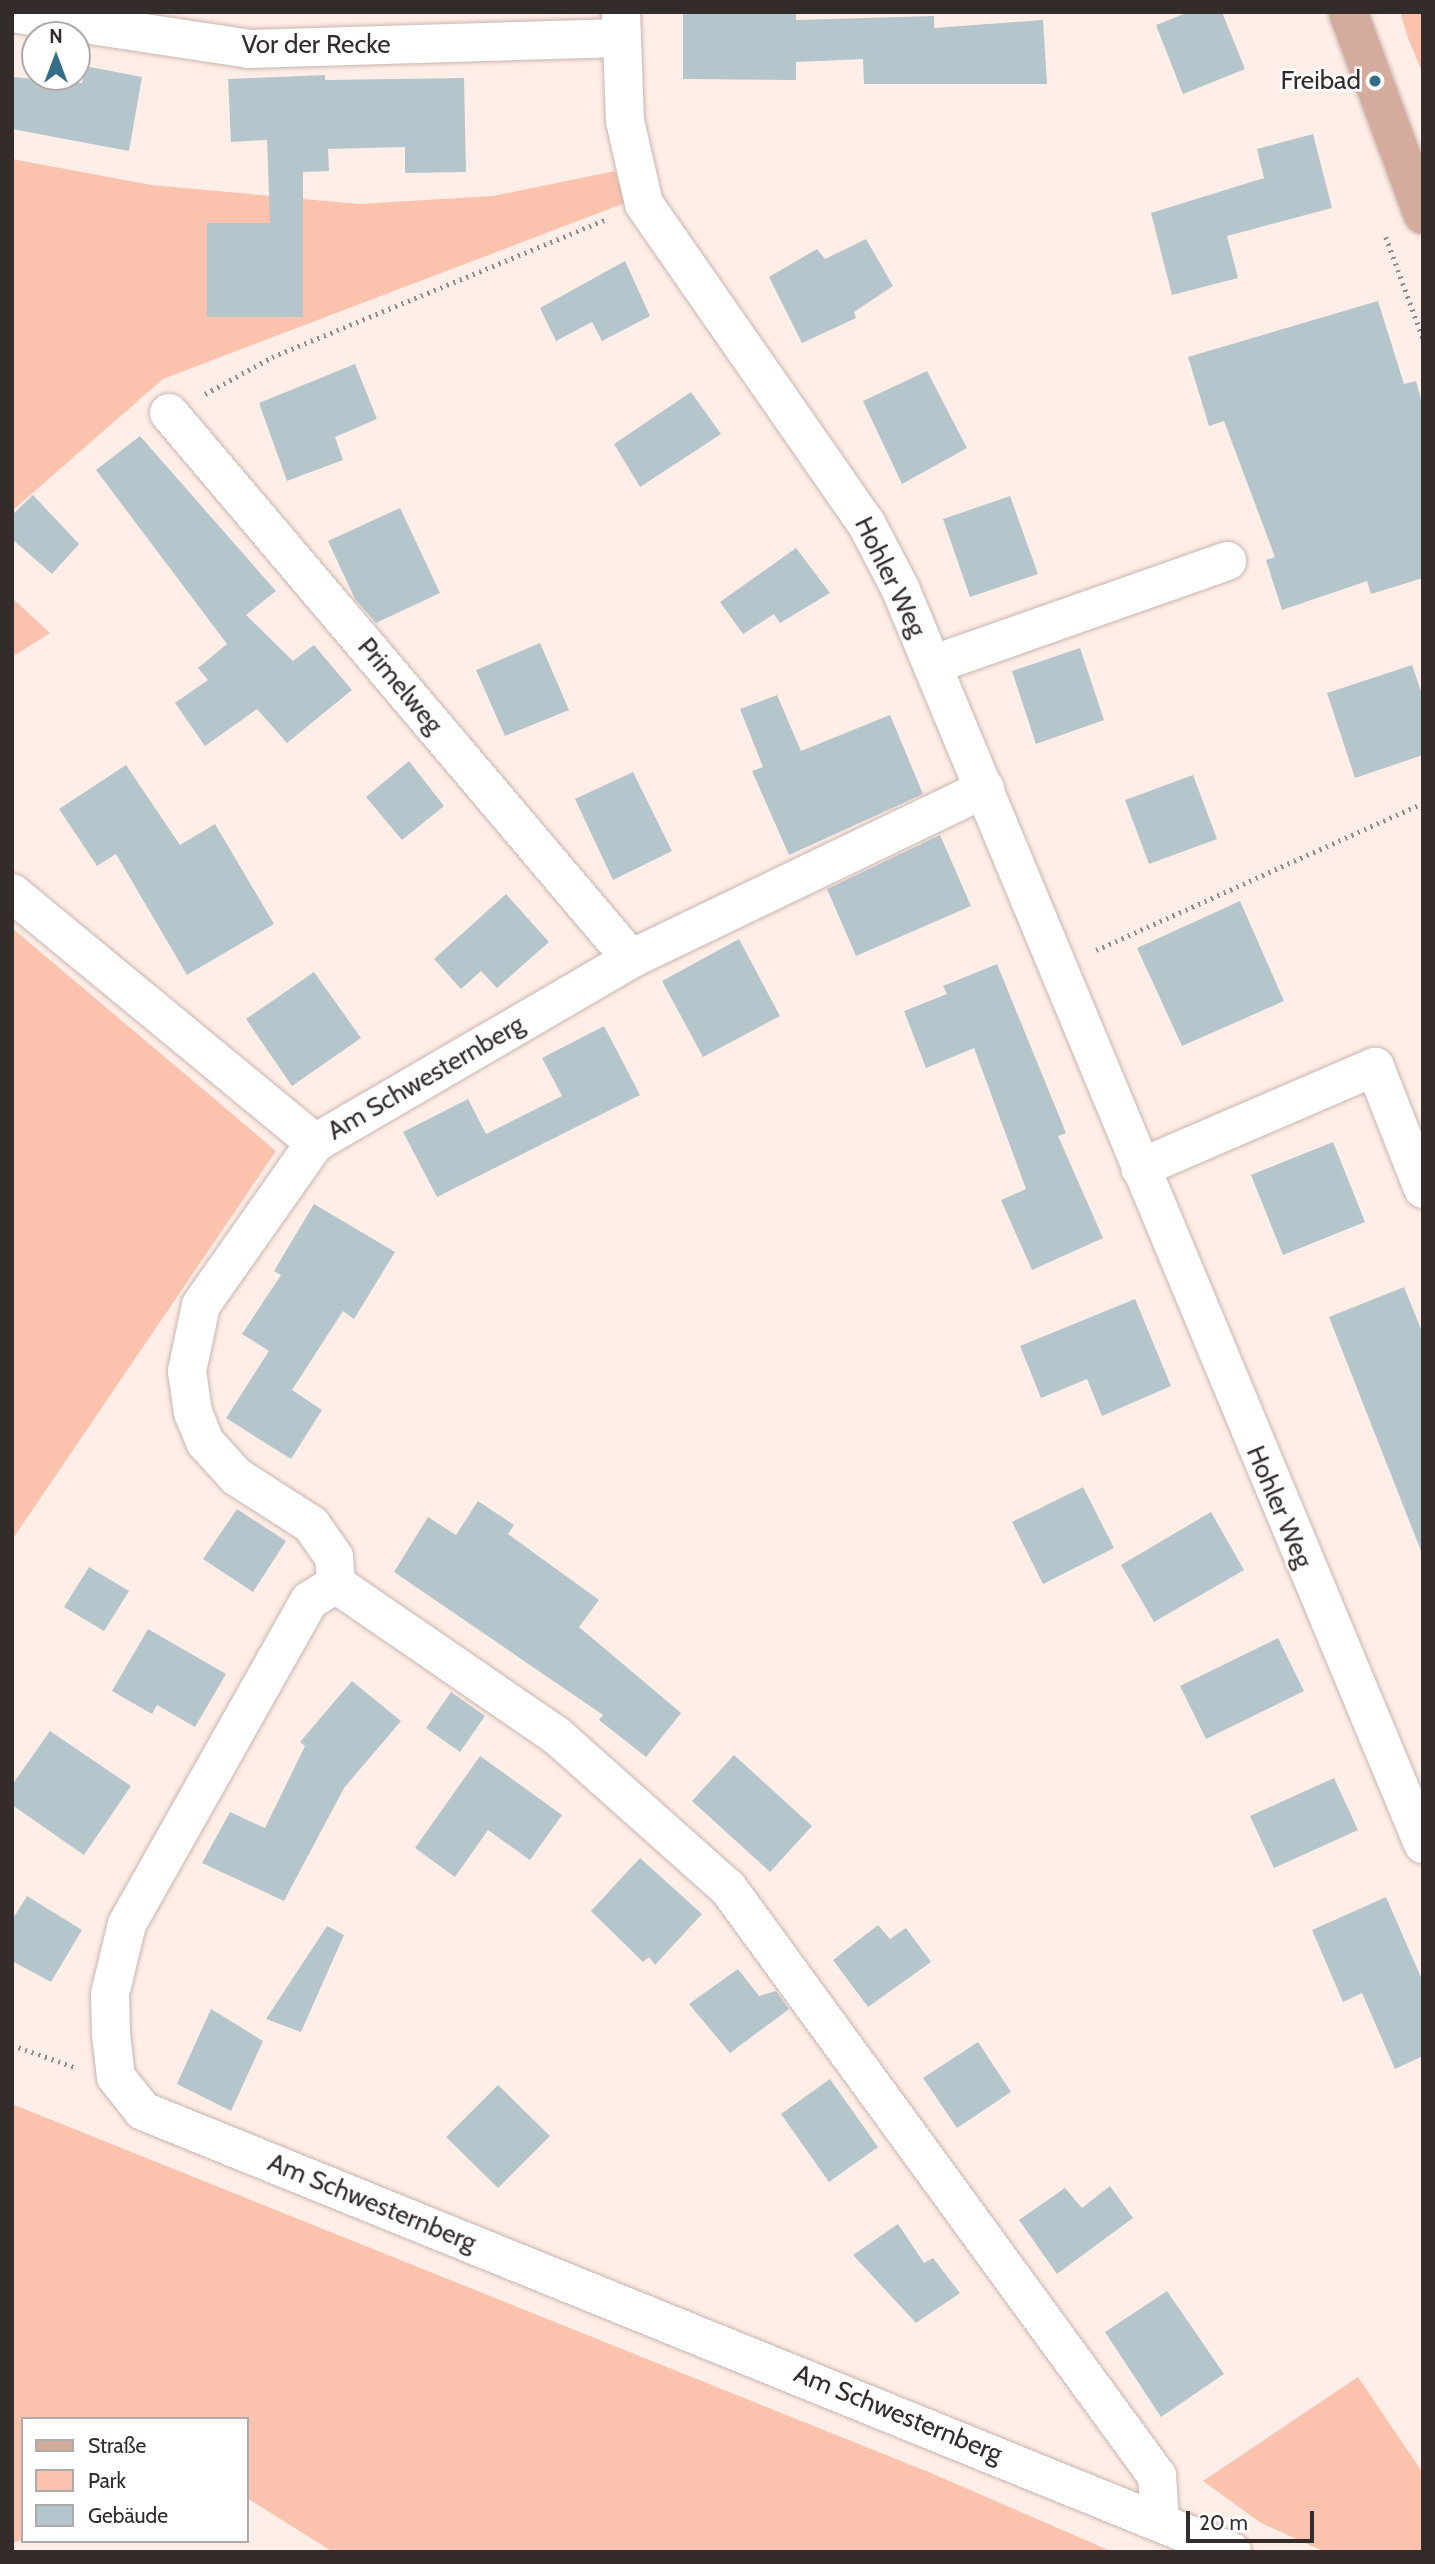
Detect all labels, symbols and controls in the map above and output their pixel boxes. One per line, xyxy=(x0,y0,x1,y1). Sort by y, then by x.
north arrow xyxy=(21,21,91,91)
text: N xyxy=(49,25,63,48)
street label: Vor der Recke xyxy=(241,29,391,61)
place label: Freibad xyxy=(1281,65,1361,97)
marker: Freibad xyxy=(1367,73,1383,89)
street label: Hohler Weg xyxy=(848,512,932,642)
street label: Primelweg xyxy=(351,632,449,740)
street label: Am Schwesternberg xyxy=(322,1009,530,1147)
street label: Hohler Weg xyxy=(1239,1441,1319,1573)
street label: Am Schwesternberg xyxy=(263,2147,481,2259)
street label: Am Schwesternberg xyxy=(789,2358,1007,2470)
legend xyxy=(21,2417,248,2543)
text: Straße xyxy=(88,2433,146,2458)
text: Park xyxy=(88,2468,126,2493)
scale bar xyxy=(1190,2498,1318,2542)
text: Gebäude xyxy=(88,2503,168,2528)
text: 20 m xyxy=(1199,2510,1248,2535)

